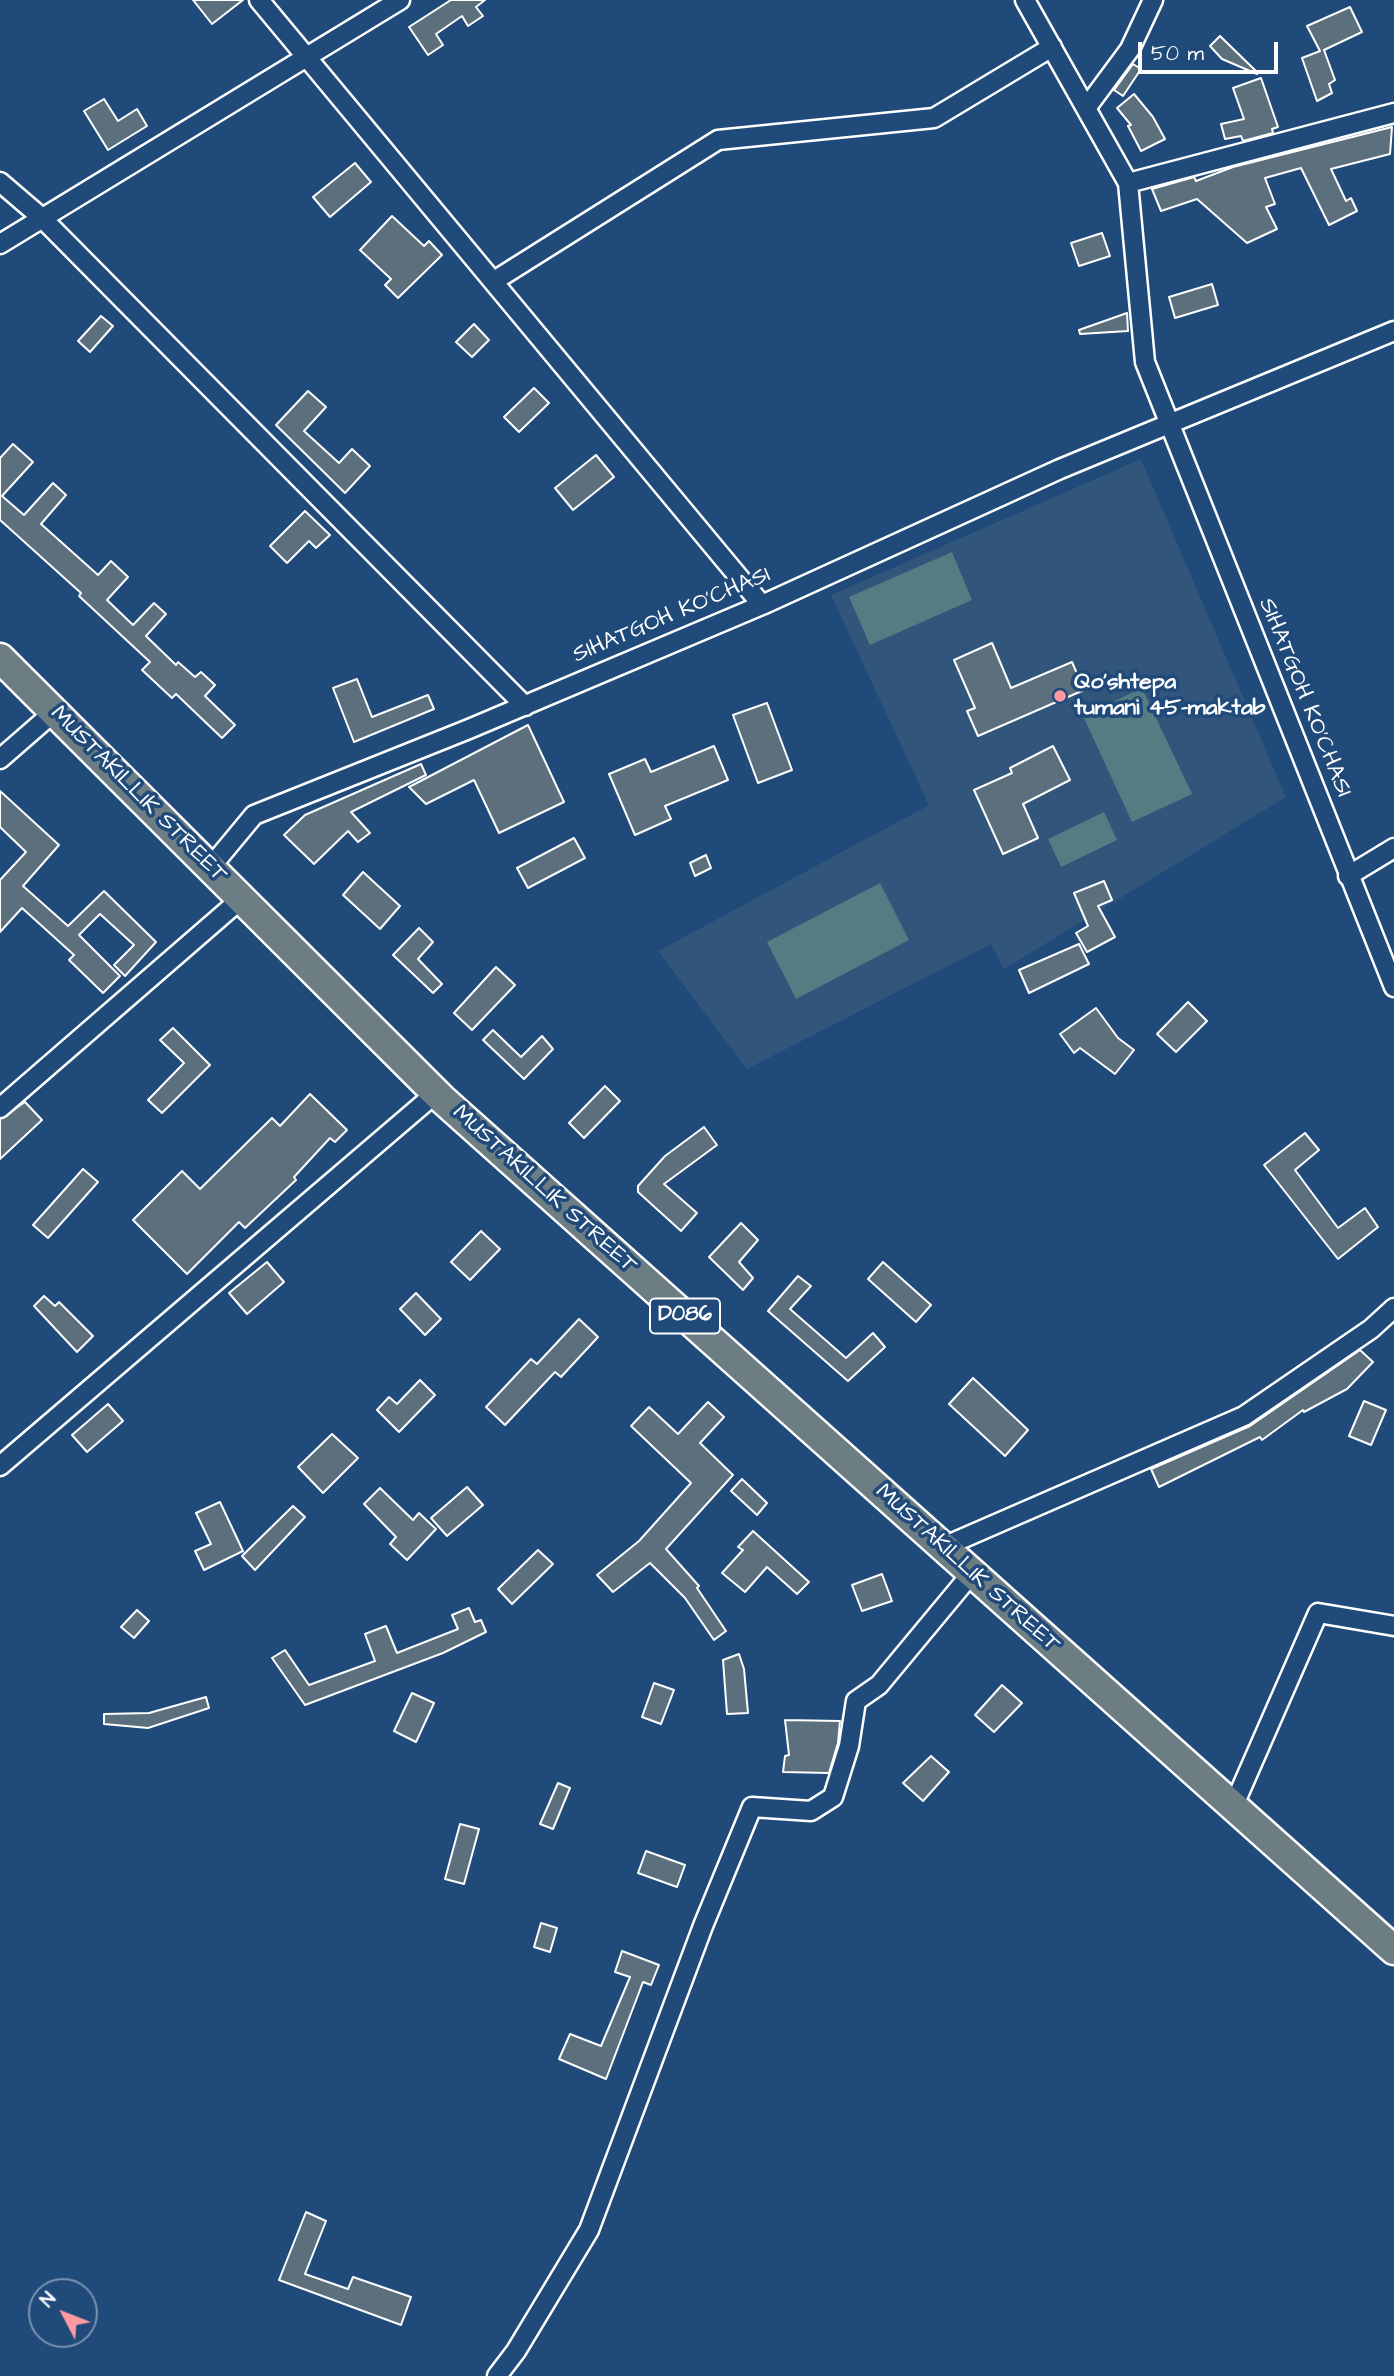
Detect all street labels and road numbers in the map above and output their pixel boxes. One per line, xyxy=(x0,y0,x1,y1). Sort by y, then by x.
street label: SIHATGOH KO'CHASI xyxy=(569,562,775,670)
street label: SIHATGOH KO'CHASI xyxy=(1251,595,1357,801)
street label: MUSTAKILLIK STREET xyxy=(44,701,232,889)
street label: MUSTAKILLIK STREET xyxy=(446,1100,642,1280)
road number: D086 xyxy=(650,1298,720,1334)
street label: MUSTAKILLIK STREET xyxy=(869,1479,1065,1659)

